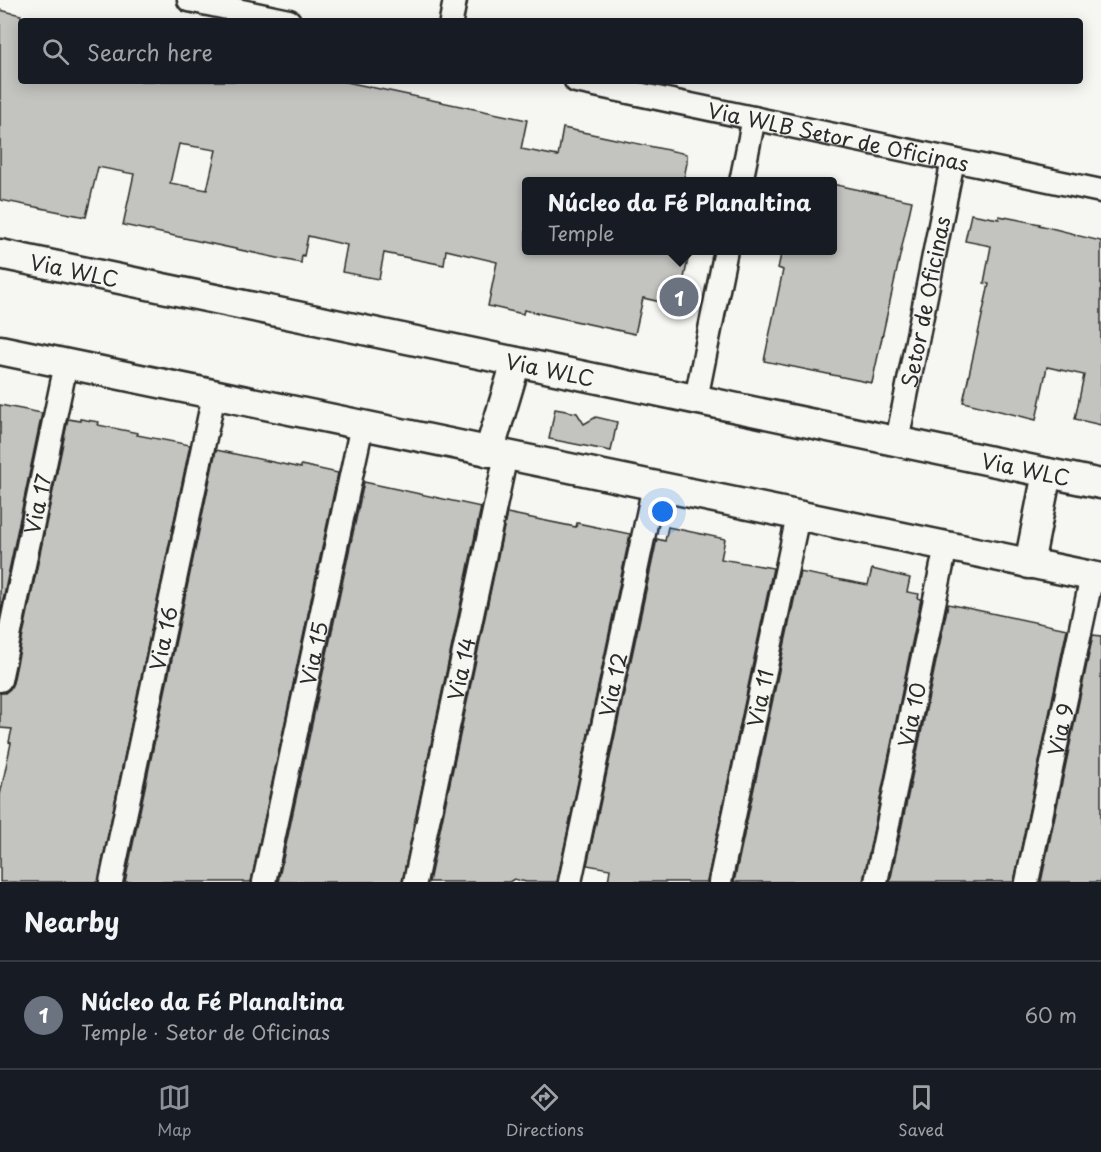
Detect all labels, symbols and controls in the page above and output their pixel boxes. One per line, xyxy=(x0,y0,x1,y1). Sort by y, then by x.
search box xyxy=(18,18,1083,84)
icon: search xyxy=(39,35,72,68)
text: Search here xyxy=(87,35,213,68)
street label: Via WLB Setor de Oficinas xyxy=(705,93,972,179)
popup xyxy=(522,177,837,255)
text: Núcleo da Fé Planaltina xyxy=(548,185,811,218)
street label: Setor de Oficinas xyxy=(892,213,957,390)
text: Temple xyxy=(548,218,615,248)
street label: Via WLC xyxy=(27,245,122,294)
pin: 1 xyxy=(660,274,698,320)
street label: Via WLC xyxy=(503,344,597,394)
street label: Via WLC xyxy=(979,443,1073,493)
street label: Via 17 xyxy=(15,471,59,537)
your location xyxy=(648,497,677,526)
street label: Via 16 xyxy=(140,603,185,674)
street label: Via 15 xyxy=(291,618,335,688)
street label: Via 14 xyxy=(438,634,483,703)
street label: Via 12 xyxy=(589,649,634,720)
street label: Via 11 xyxy=(737,666,781,730)
street label: Via 10 xyxy=(889,679,933,750)
street label: Via 9 xyxy=(1038,700,1081,759)
text: Nearby xyxy=(24,902,119,941)
text: Núcleo da Fé Planaltina xyxy=(81,984,344,1017)
text: 1 xyxy=(39,1000,48,1030)
text: 60 m xyxy=(1025,1000,1077,1030)
text: Temple · Setor de Oficinas xyxy=(81,1017,330,1047)
tab: Map xyxy=(157,1081,191,1141)
tab: Directions xyxy=(506,1081,584,1141)
tab: Saved xyxy=(898,1081,944,1141)

